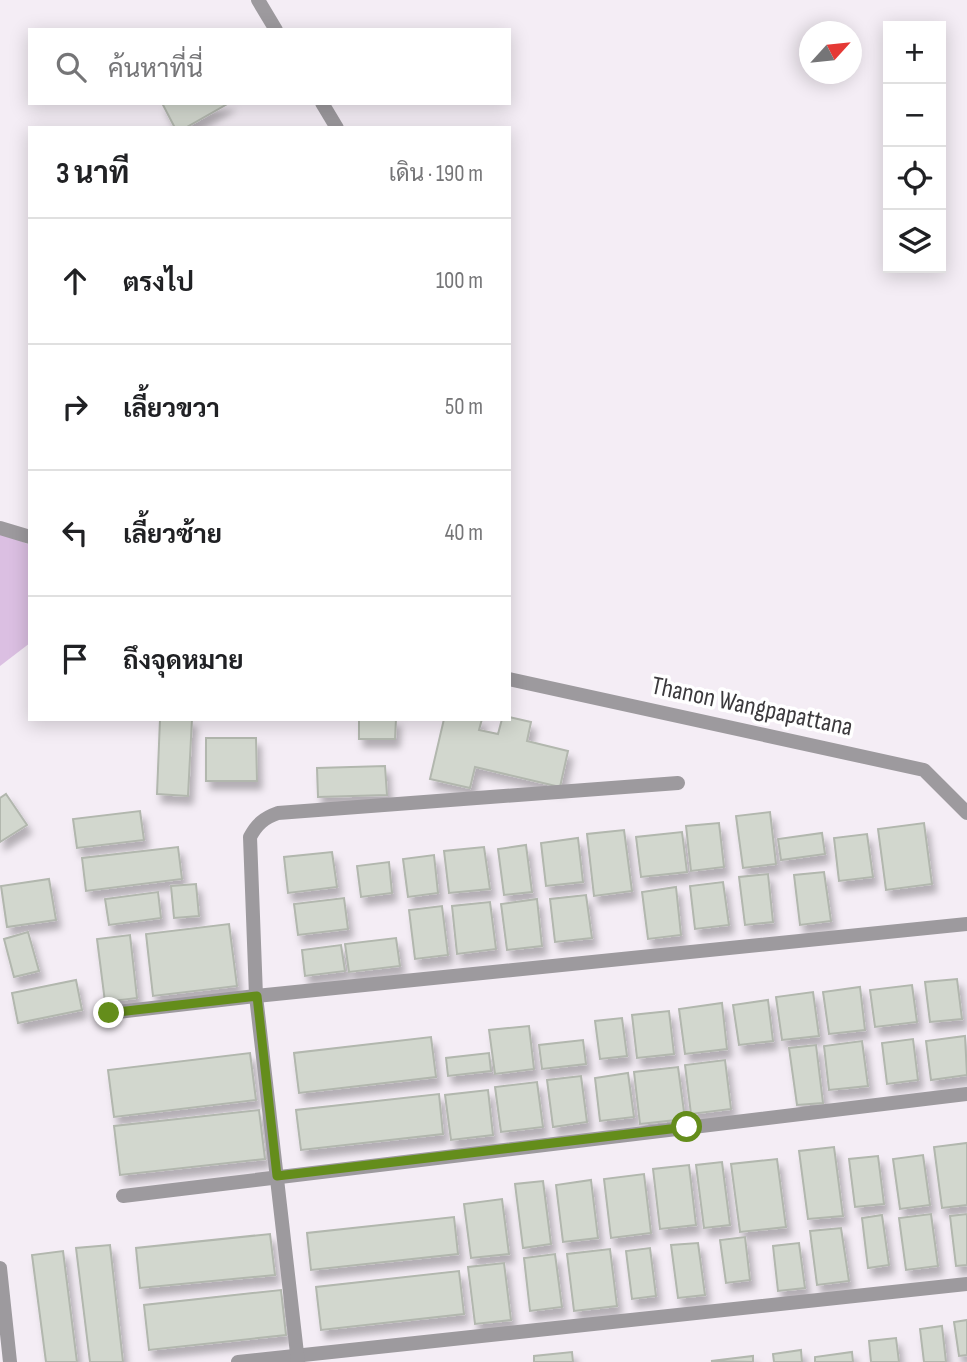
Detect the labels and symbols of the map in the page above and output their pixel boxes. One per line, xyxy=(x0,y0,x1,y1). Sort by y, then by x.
north arrow xyxy=(799,21,862,84)
street label: Thanon Wangpapattana xyxy=(649,671,855,743)
route end xyxy=(93,997,124,1028)
route start xyxy=(671,1111,702,1142)

